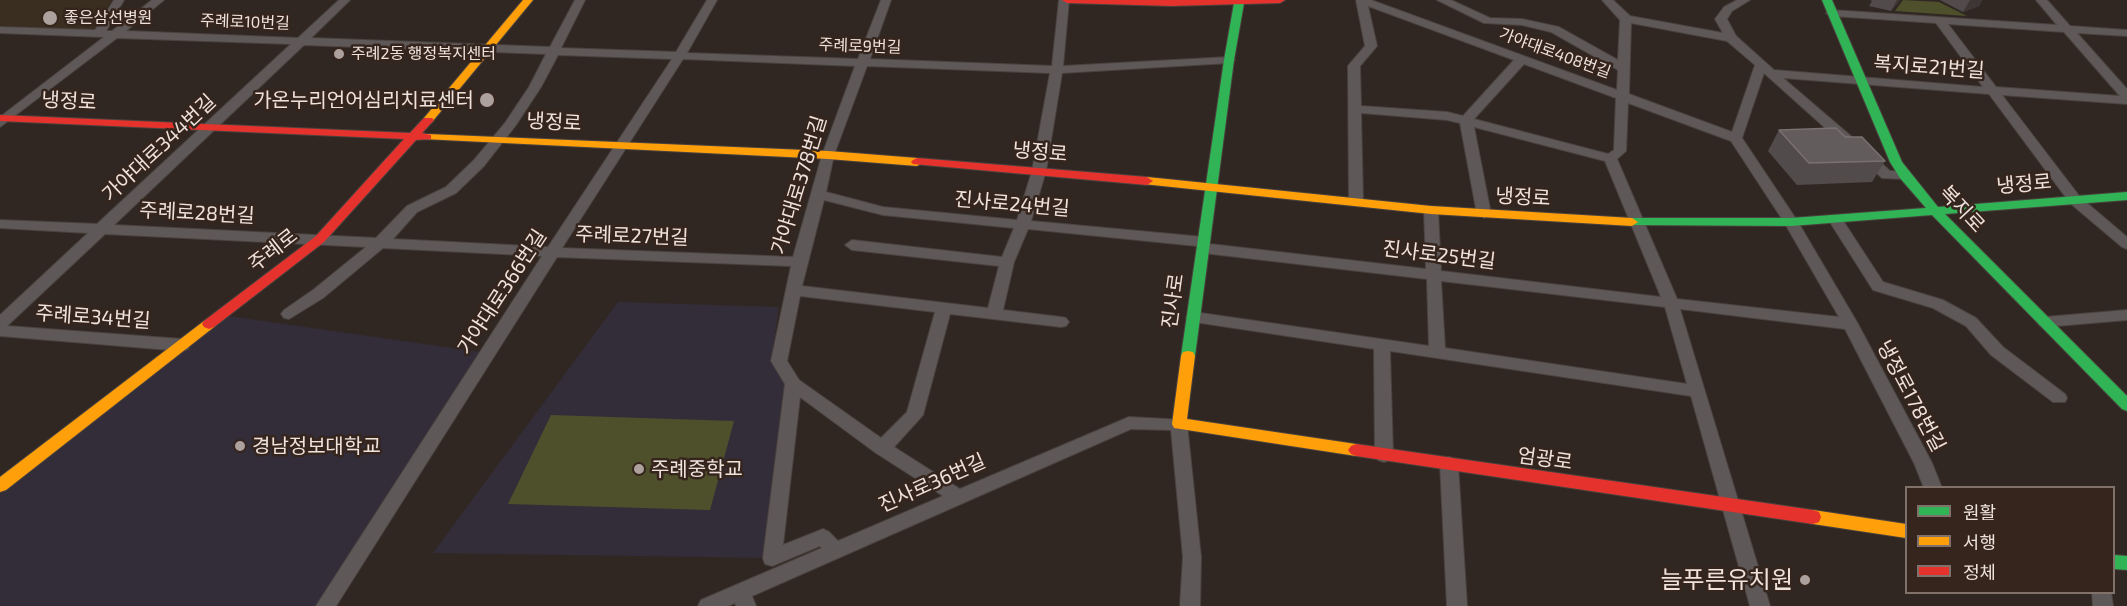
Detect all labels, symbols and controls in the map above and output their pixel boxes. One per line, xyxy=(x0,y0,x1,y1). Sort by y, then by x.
place label: 좋은삼선병원 xyxy=(64,8,152,28)
marker: 좋은삼선병원 xyxy=(41,9,59,27)
street label: 주례로10번길 xyxy=(200,11,290,33)
street label: 가야대로408번길 xyxy=(1497,24,1613,82)
street label: 주례로9번길 xyxy=(818,35,902,57)
place label: 주례2동 행정복지센터 xyxy=(351,44,496,64)
marker: 주례2동 행정복지센터 xyxy=(332,47,346,61)
street label: 복지로21번길 xyxy=(1873,51,1985,83)
street label: 냉정로 xyxy=(41,88,97,114)
place label: 가온누리언어심리치료센터 xyxy=(253,88,474,112)
street label: 가야대로344번길 xyxy=(97,89,221,207)
marker: 가온누리언어심리치료센터 xyxy=(478,91,496,109)
street label: 냉정로 xyxy=(526,109,582,135)
street label: 가야대로378번길 xyxy=(766,113,832,257)
street label: 냉정로 xyxy=(1011,138,1069,166)
street label: 냉정로 xyxy=(1995,170,2053,198)
street label: 복지로 xyxy=(1934,181,1990,237)
street label: 냉정로 xyxy=(1495,184,1551,210)
street label: 진사로24번길 xyxy=(953,187,1071,221)
street label: 주례로28번길 xyxy=(139,198,255,228)
street label: 주례로27번길 xyxy=(575,222,689,250)
street label: 주례로 xyxy=(244,224,302,276)
street label: 가야대로366번길 xyxy=(453,225,551,359)
street label: 진사로25번길 xyxy=(1381,236,1497,274)
street label: 진사로 xyxy=(1157,272,1189,330)
street label: 주례로34번길 xyxy=(35,301,151,333)
street label: 냉정로178번길 xyxy=(1872,336,1950,456)
place label: 경남정보대학교 xyxy=(252,434,381,458)
marker: 경남정보대학교 xyxy=(233,439,247,453)
street label: 엄광로 xyxy=(1516,443,1574,475)
street label: 진사로36번길 xyxy=(875,449,989,517)
place label: 주례중학교 xyxy=(651,457,743,481)
marker: 주례중학교 xyxy=(632,462,646,476)
legend xyxy=(1905,486,2115,594)
text: 원활 xyxy=(1963,501,1996,523)
text: 서행 xyxy=(1963,531,1996,553)
text: 정체 xyxy=(1963,561,1996,583)
place label: 늘푸른유치원 xyxy=(1661,566,1793,594)
marker: 늘푸른유치원 xyxy=(1798,573,1812,587)

